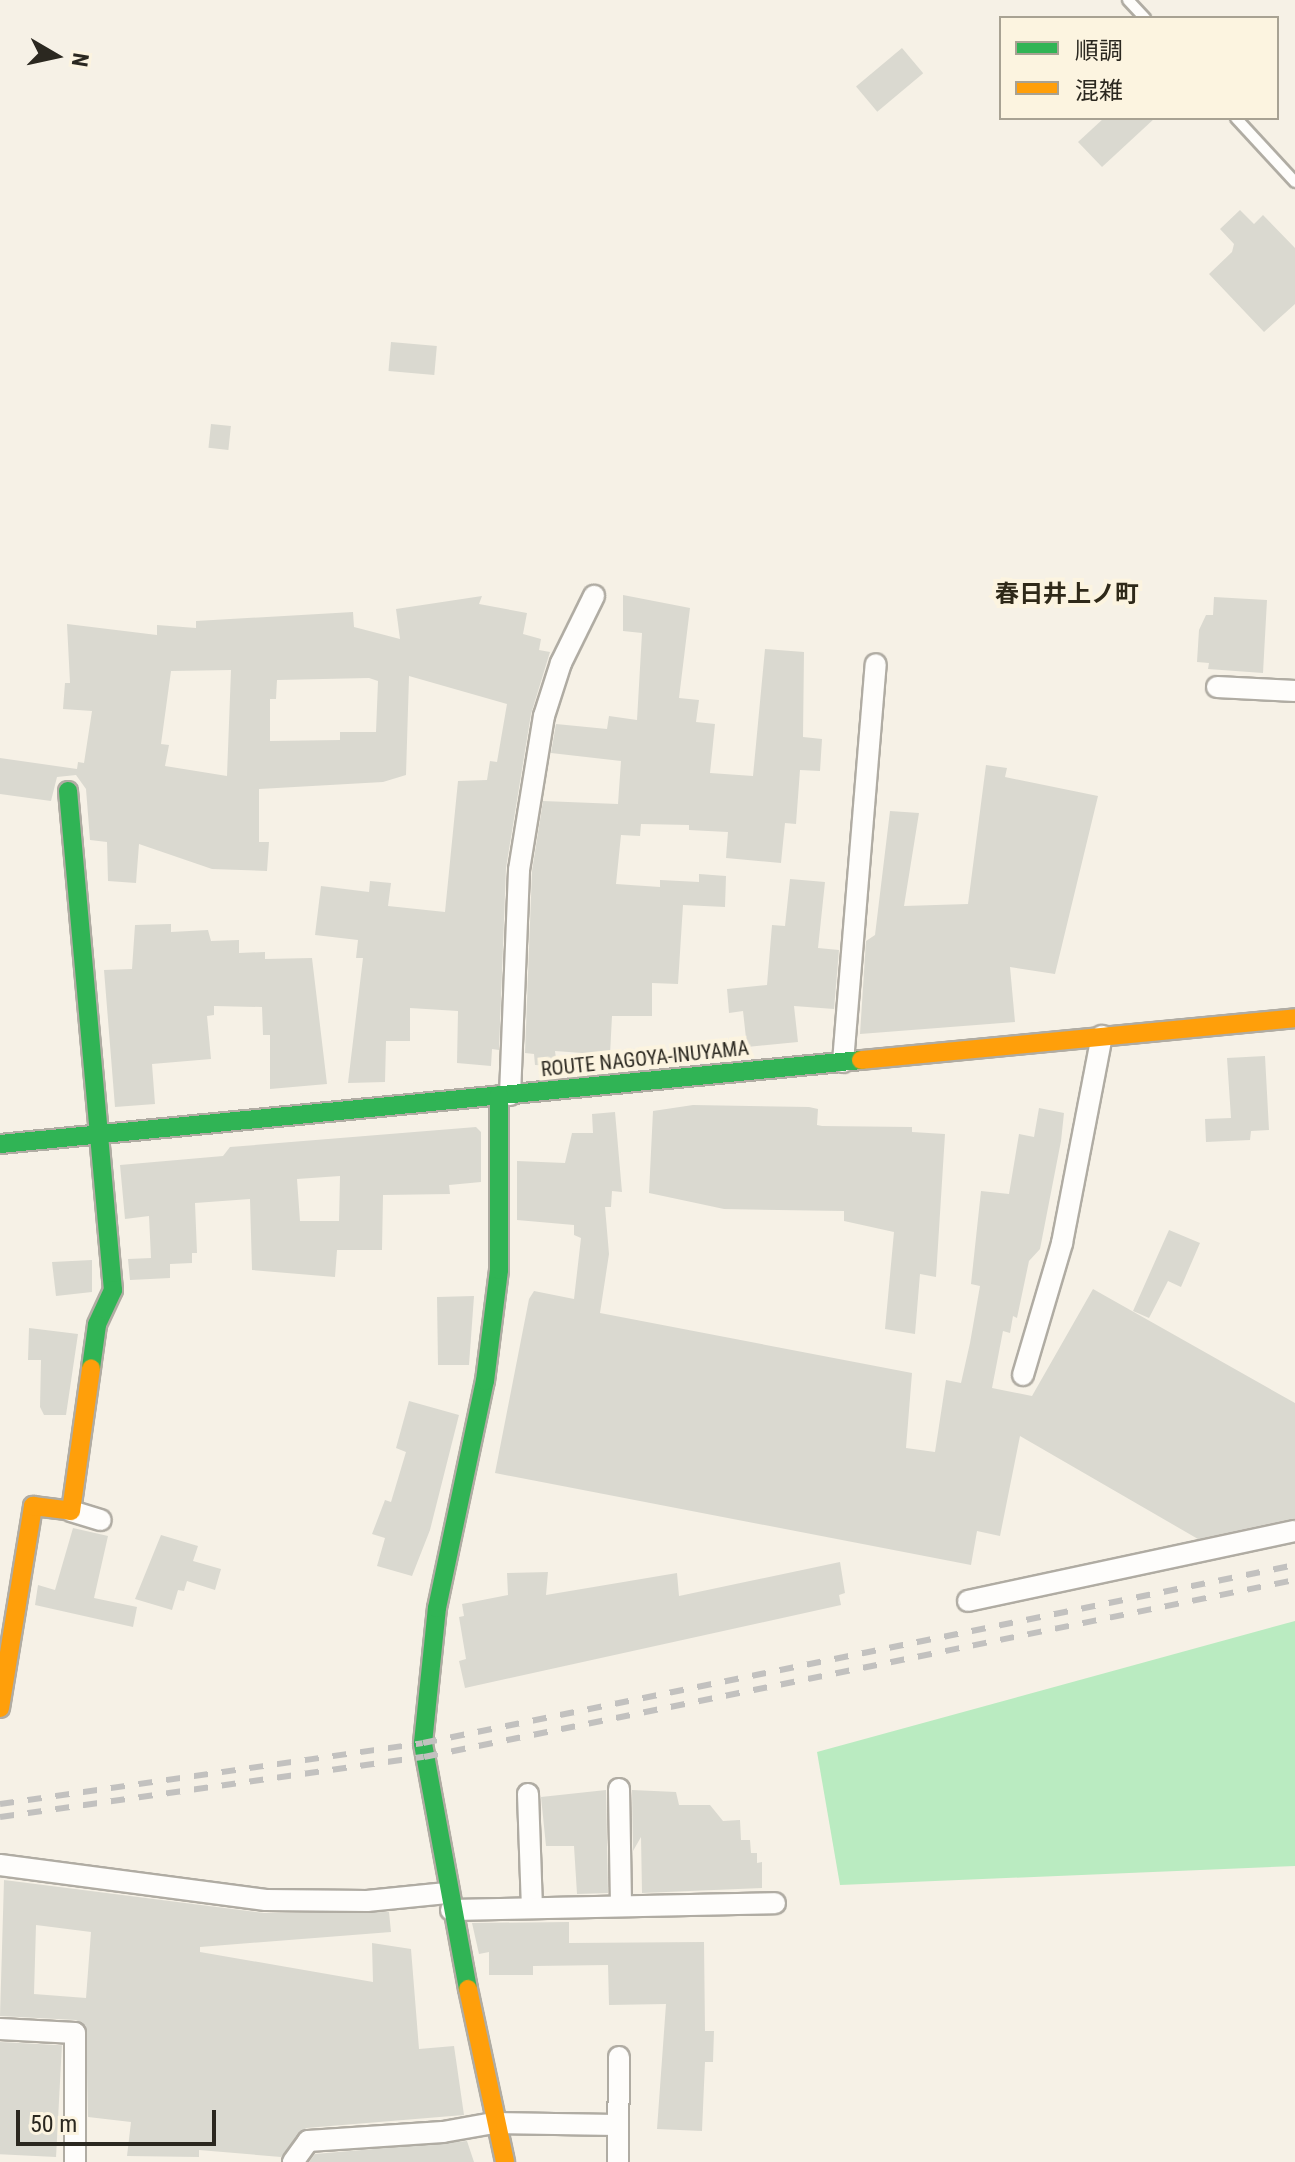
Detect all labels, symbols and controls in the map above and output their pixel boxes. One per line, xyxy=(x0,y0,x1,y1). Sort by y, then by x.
north arrow xyxy=(16,16,96,96)
legend xyxy=(999,16,1279,120)
text: 順調 xyxy=(1075,37,1123,65)
text: N xyxy=(67,51,94,68)
text: 混雑 xyxy=(1075,77,1123,105)
district label: 春日井上ノ町 xyxy=(995,581,1139,609)
street label: ROUTE NAGOYA-INUYAMA xyxy=(540,1036,750,1082)
scale bar xyxy=(20,2094,220,2144)
text: 50 m xyxy=(30,2110,77,2138)

